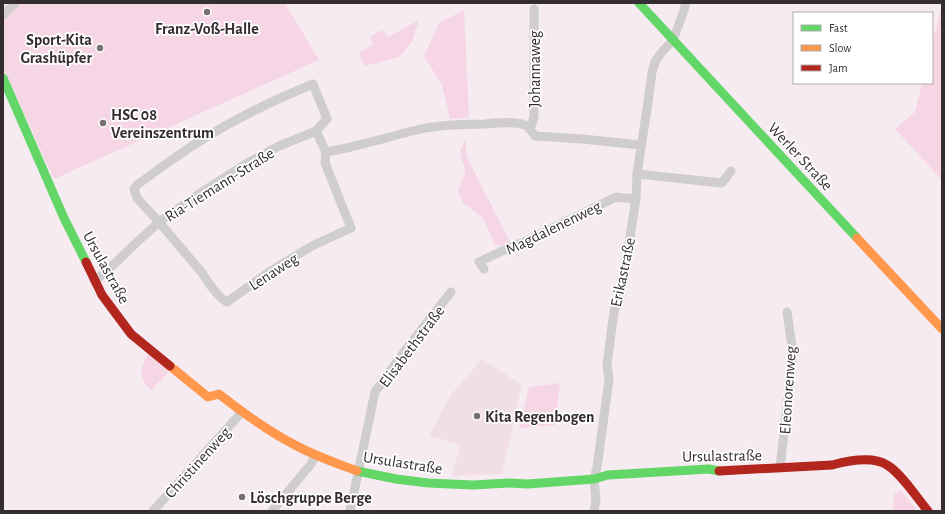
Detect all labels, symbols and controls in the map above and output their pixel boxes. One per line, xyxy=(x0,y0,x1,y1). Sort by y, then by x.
marker: Franz-Voß-Halle xyxy=(202,7,212,17)
legend xyxy=(793,12,933,84)
place label: Franz-Voß-Halle xyxy=(155,21,259,37)
text: Fast xyxy=(829,22,848,34)
street label: Johannaweg xyxy=(527,30,543,108)
place label: Sport-Kita Grashüpfer xyxy=(20,32,92,66)
text: Slow xyxy=(829,42,851,54)
marker: Sport-Kita Grashüpfer xyxy=(95,43,105,53)
text: Jam xyxy=(829,62,848,74)
place label: HSC 08 Vereinszentrum xyxy=(111,107,214,141)
marker: HSC 08 Vereinszentrum xyxy=(98,118,108,128)
street label: Werler Straße xyxy=(765,120,836,194)
street label: Ria-Tiemann-Straße xyxy=(162,145,277,225)
street label: Magdalenenweg xyxy=(503,198,604,258)
street label: Ursulastraße xyxy=(80,229,133,306)
street label: Erikastraße xyxy=(608,236,638,308)
street label: Lenaweg xyxy=(246,250,301,293)
street label: Elisabethstraße xyxy=(376,303,448,390)
street label: Eleonorenweg xyxy=(777,345,799,435)
place label: Kita Regenbogen xyxy=(485,409,595,425)
marker: Kita Regenbogen xyxy=(472,411,482,421)
street label: Christinenweg xyxy=(162,424,234,501)
street label: Ursulastraße xyxy=(682,447,762,465)
street label: Ursulastraße xyxy=(362,449,444,477)
place label: Löschgruppe Berge xyxy=(250,490,372,506)
marker: Löschgruppe Berge xyxy=(237,492,247,502)

